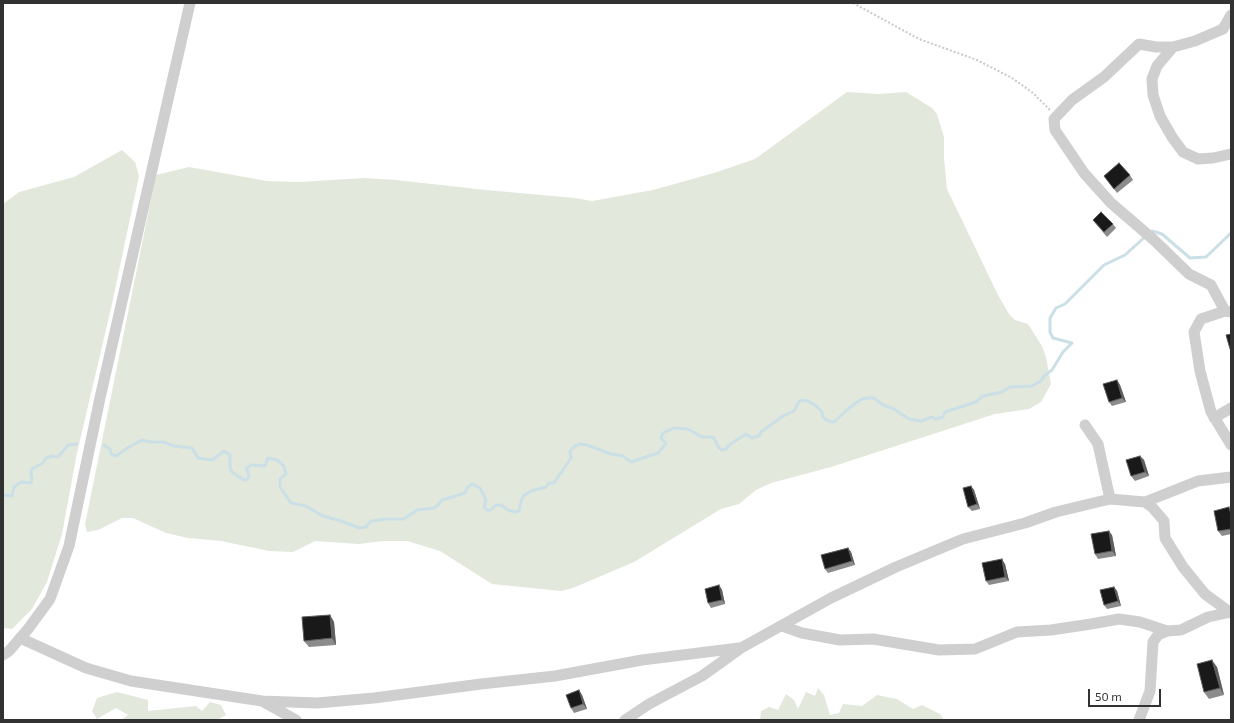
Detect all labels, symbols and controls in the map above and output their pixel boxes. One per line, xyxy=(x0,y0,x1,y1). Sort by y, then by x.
scale bar xyxy=(1090,681,1163,707)
text: 50 m xyxy=(1095,689,1122,703)

